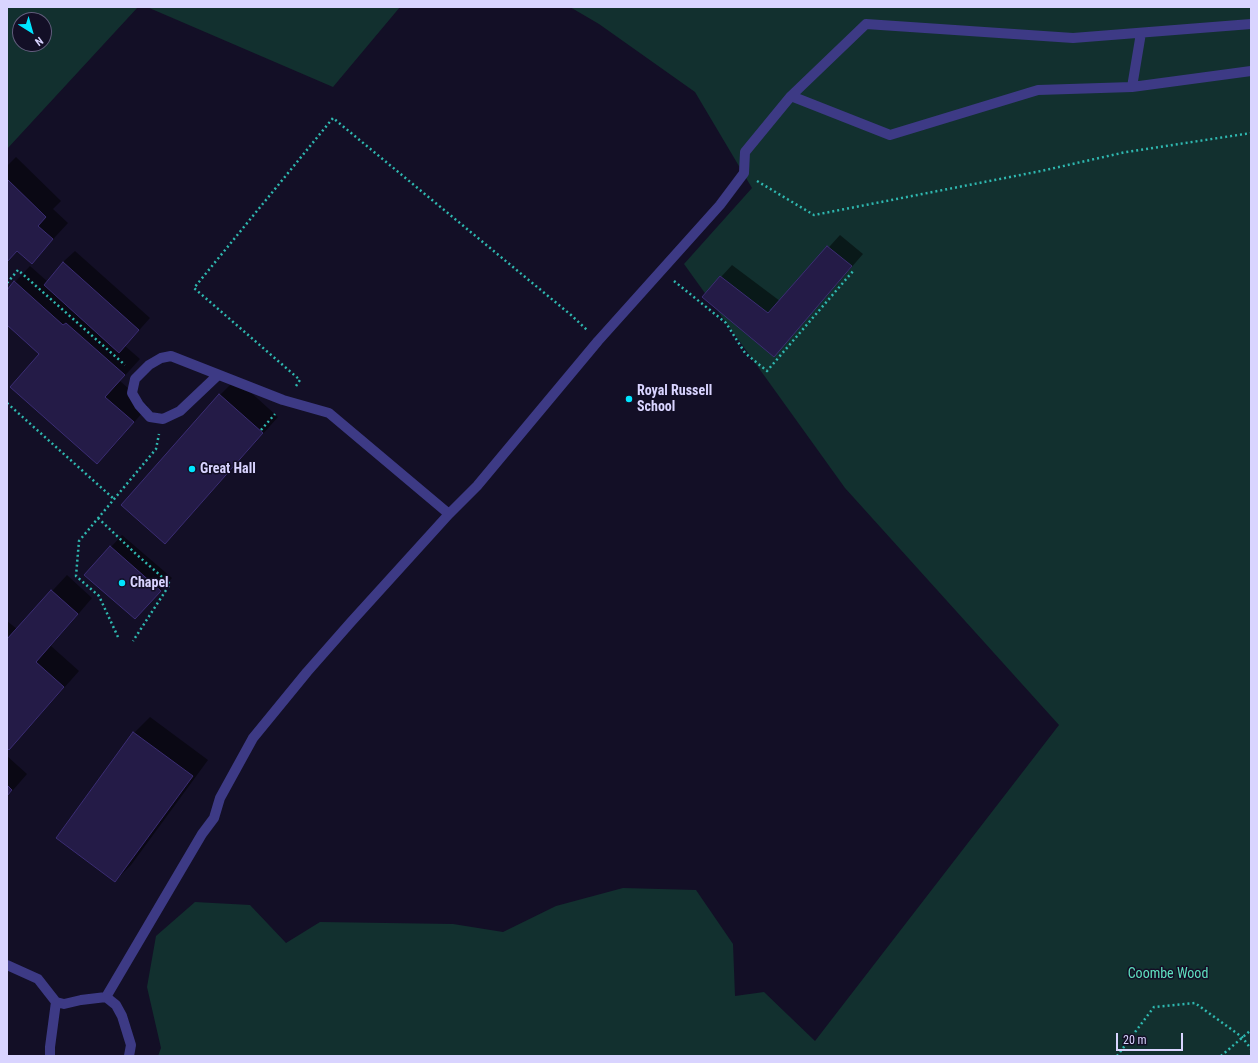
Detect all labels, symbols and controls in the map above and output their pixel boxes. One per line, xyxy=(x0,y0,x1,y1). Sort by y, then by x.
north arrow xyxy=(12,12,52,52)
text: N xyxy=(32,34,46,48)
place label: Royal Russell School xyxy=(637,383,712,416)
marker: Royal Russell School xyxy=(624,394,634,404)
place label: Great Hall xyxy=(200,461,256,477)
marker: Great Hall xyxy=(187,464,197,474)
place label: Chapel xyxy=(130,575,169,591)
marker: Chapel xyxy=(117,578,127,588)
park label: Coombe Wood xyxy=(1128,966,1208,982)
scale bar xyxy=(1118,1025,1185,1051)
text: 20 m xyxy=(1123,1033,1147,1047)

